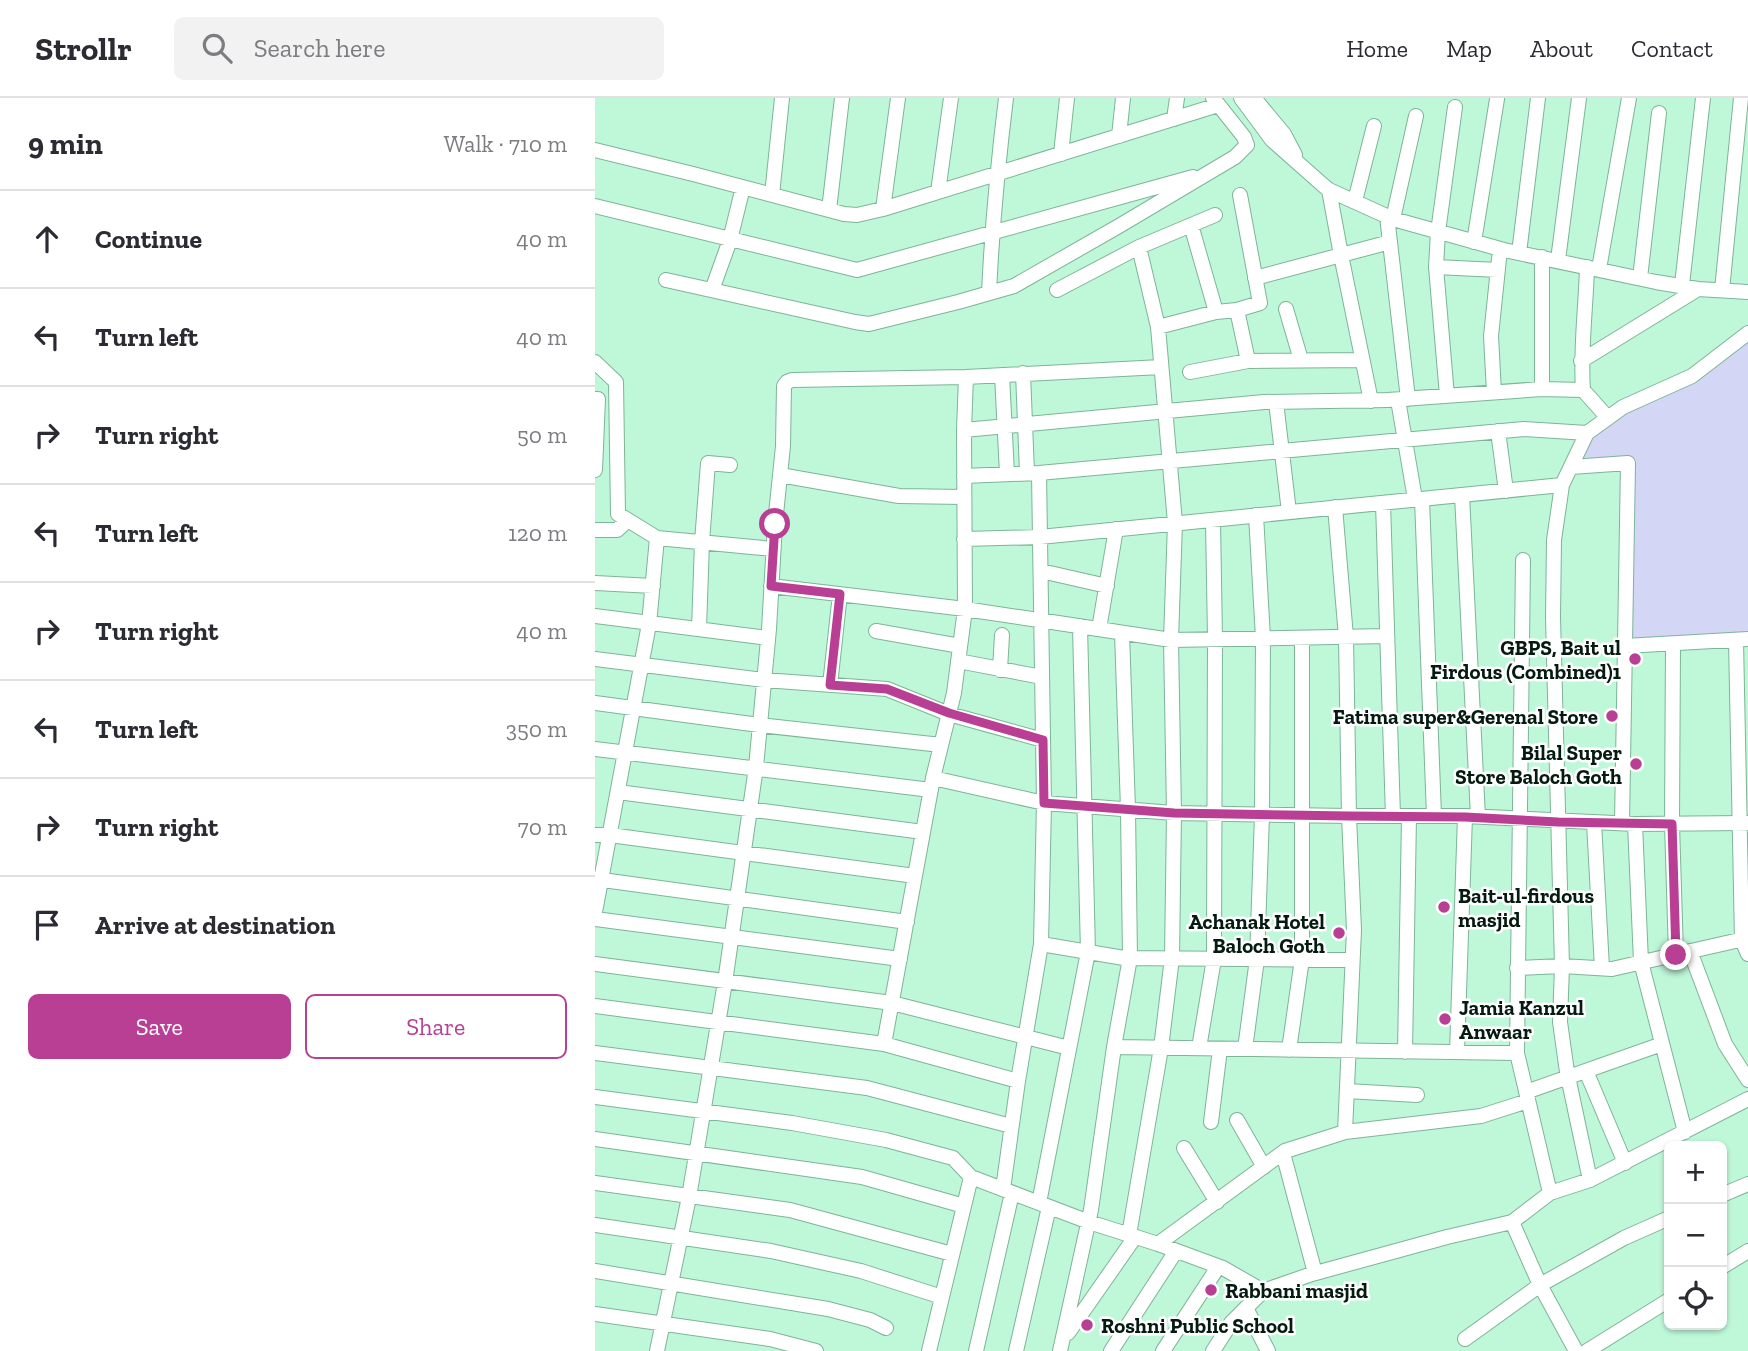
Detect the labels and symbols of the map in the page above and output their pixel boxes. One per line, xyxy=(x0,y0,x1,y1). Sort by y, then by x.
route start xyxy=(759,508,790,539)
place label: GBPS, Bait ul Firdous (Combined)1 xyxy=(1430,635,1622,684)
marker: GBPS, Bait ul Firdous (Combined)1 xyxy=(1627,651,1643,667)
place label: Fatima super&Gerenal Store xyxy=(1333,704,1598,729)
marker: Fatima super&Gerenal Store xyxy=(1604,708,1620,724)
place label: Bilal Super Store Baloch Goth xyxy=(1455,740,1622,789)
marker: Bilal Super Store Baloch Goth xyxy=(1628,756,1644,772)
place label: Bait-ul-firdous masjid xyxy=(1458,883,1594,932)
marker: Bait-ul-firdous masjid xyxy=(1436,899,1452,915)
place label: Achanak Hotel Baloch Goth xyxy=(1188,909,1325,958)
marker: Achanak Hotel Baloch Goth xyxy=(1331,925,1347,941)
route end xyxy=(1660,939,1691,970)
place label: Jamia Kanzul Anwaar xyxy=(1459,995,1584,1044)
marker: Jamia Kanzul Anwaar xyxy=(1437,1011,1453,1027)
place label: Rabbani masjid xyxy=(1225,1278,1368,1303)
marker: Rabbani masjid xyxy=(1203,1282,1219,1298)
place label: Roshni Public School xyxy=(1101,1313,1294,1338)
marker: Roshni Public School xyxy=(1079,1317,1095,1333)

